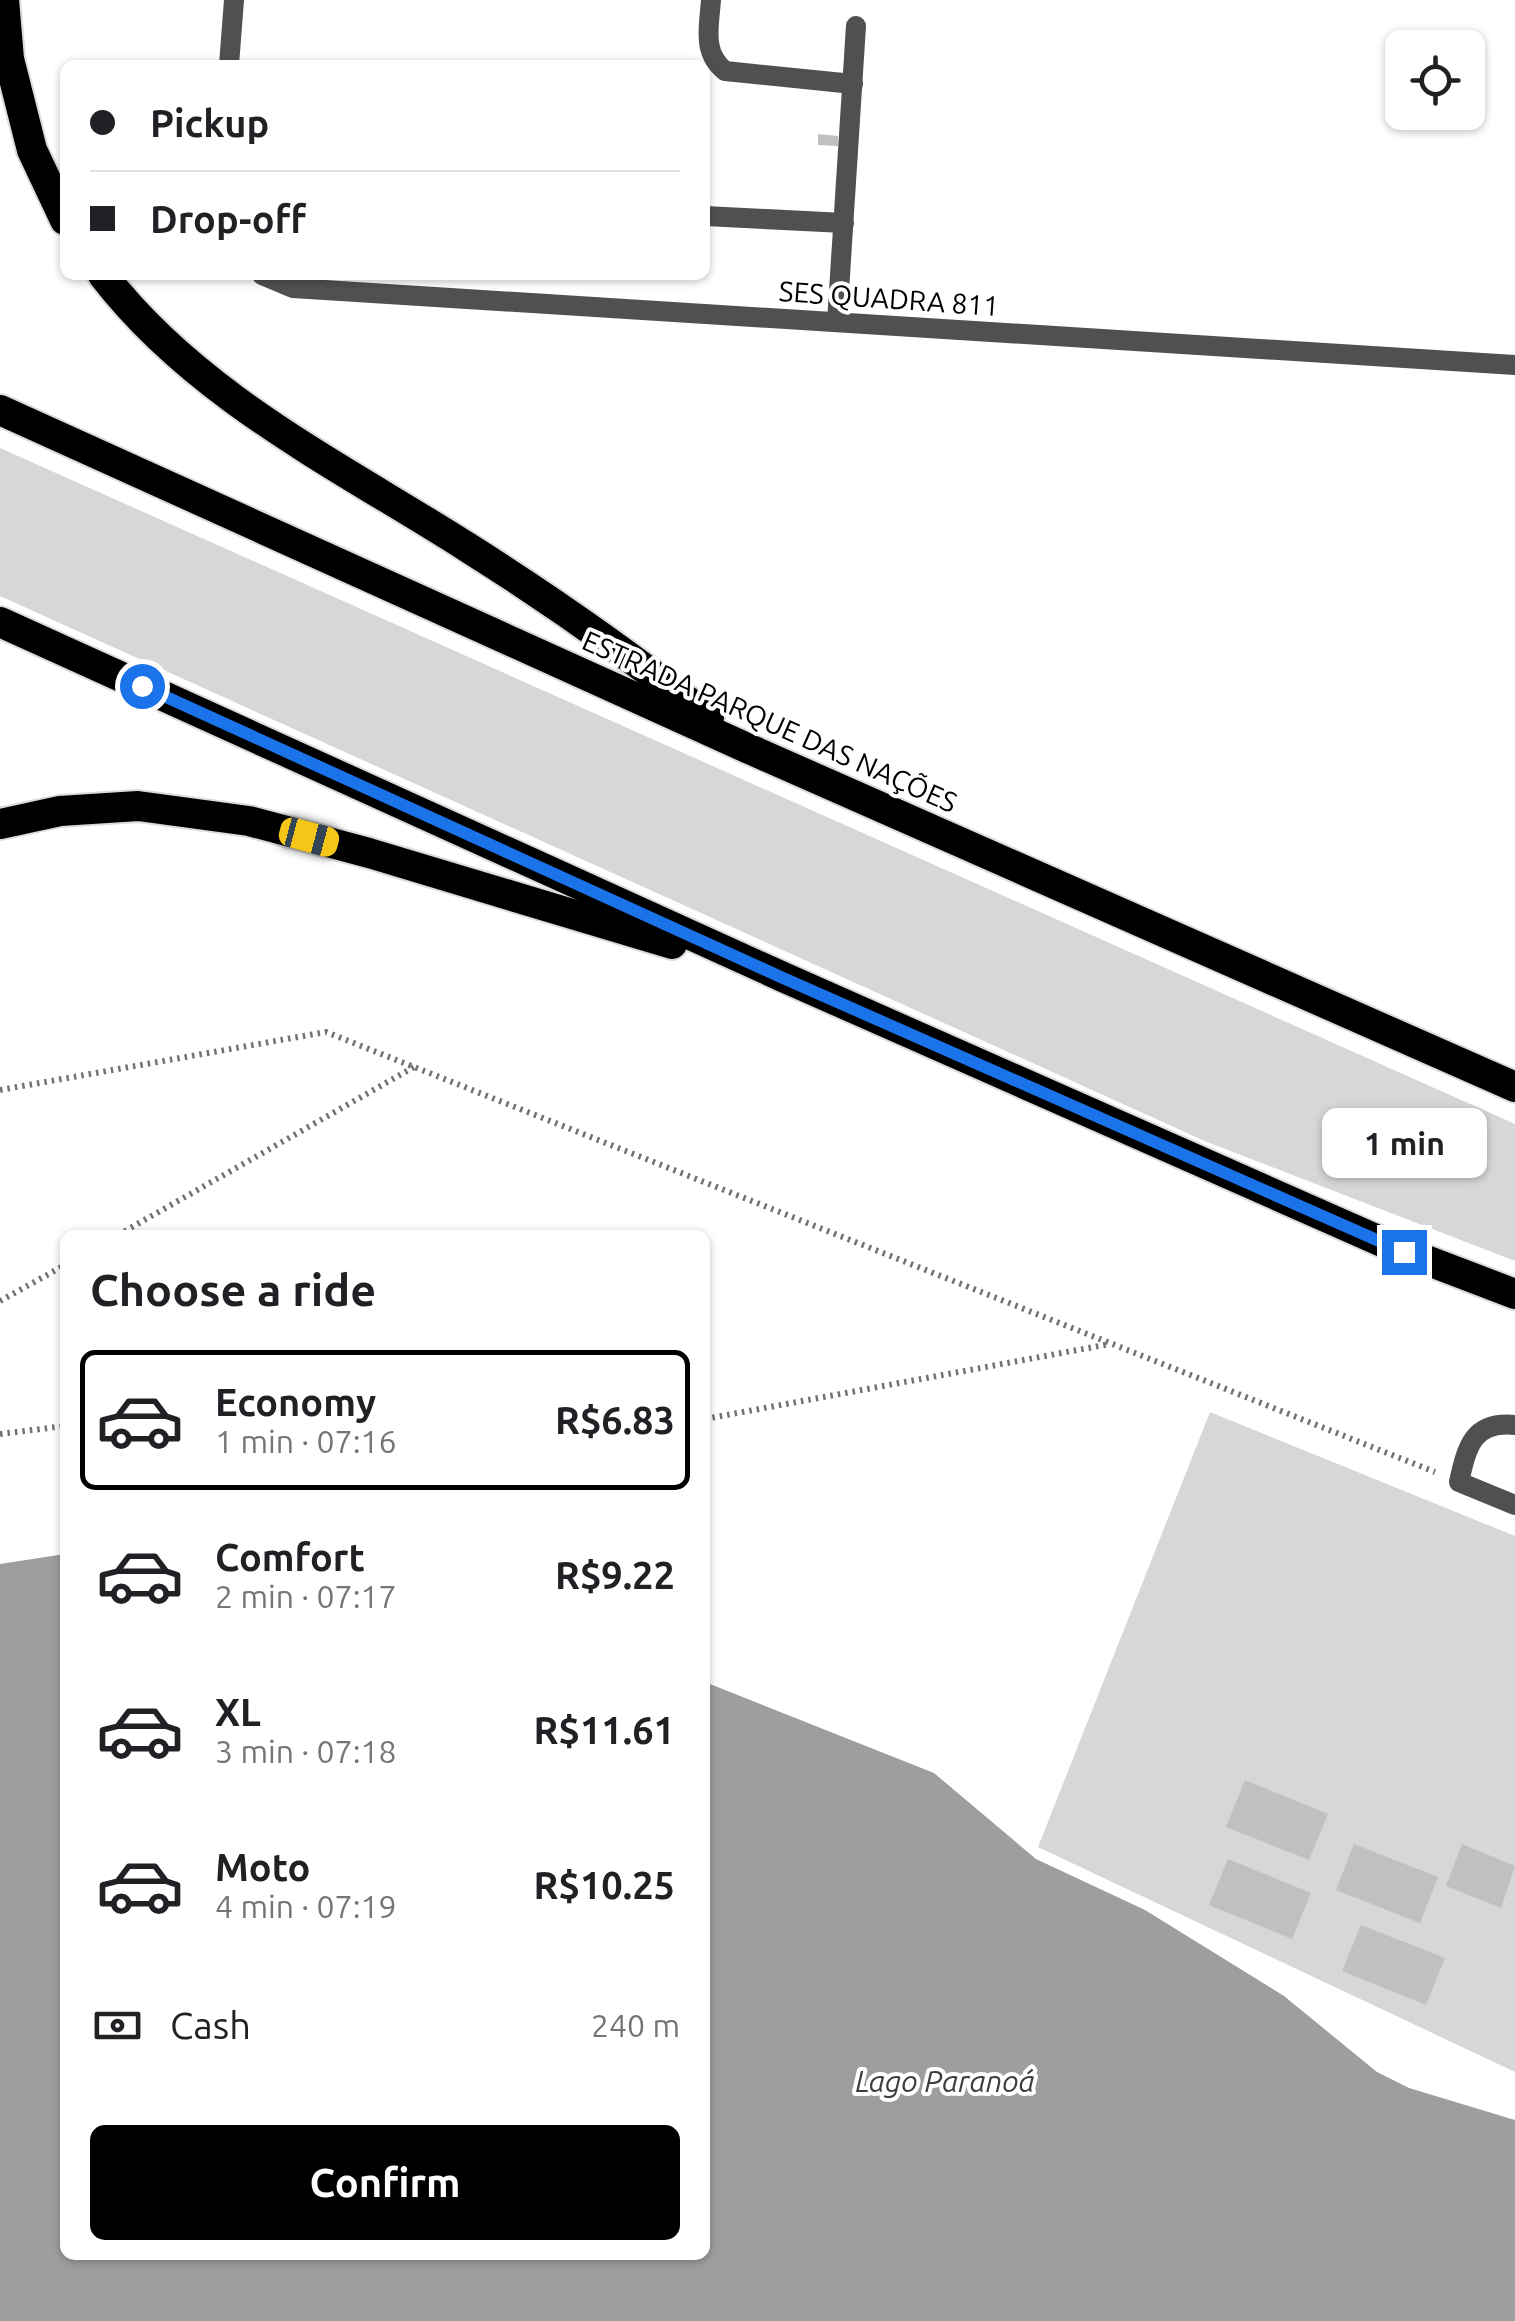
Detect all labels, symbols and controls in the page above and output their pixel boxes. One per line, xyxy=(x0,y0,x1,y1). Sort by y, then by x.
map controls xyxy=(1385,30,1485,130)
button: locate xyxy=(1385,30,1485,130)
text: Pickup xyxy=(150,102,269,144)
text: Drop-off xyxy=(150,198,306,240)
street label: SES QUADRA 811 xyxy=(778,275,1000,321)
street label: ESTRADA PARQUE DAS NAÇÕES xyxy=(578,624,962,818)
route start xyxy=(120,664,165,709)
car xyxy=(276,815,342,859)
callout: 1 min xyxy=(1322,1107,1486,1177)
text: 1 min xyxy=(1364,1125,1445,1161)
route end xyxy=(1382,1230,1427,1275)
text: Choose a ride xyxy=(90,1264,376,1315)
icon: car xyxy=(95,1375,185,1465)
text: Economy xyxy=(215,1381,376,1423)
text: R$6.83 xyxy=(555,1399,675,1441)
text: 1 min · 07:16 xyxy=(215,1423,397,1459)
icon: car xyxy=(95,1530,185,1620)
text: Comfort xyxy=(215,1536,365,1578)
text: R$9.22 xyxy=(555,1554,675,1596)
text: 2 min · 07:17 xyxy=(215,1578,397,1614)
icon: car xyxy=(95,1685,185,1775)
text: XL xyxy=(215,1691,261,1733)
text: R$11.61 xyxy=(534,1709,675,1751)
text: 3 min · 07:18 xyxy=(215,1733,397,1769)
icon: car xyxy=(95,1840,185,1930)
text: Moto xyxy=(215,1846,310,1888)
text: R$10.25 xyxy=(534,1864,675,1906)
text: 4 min · 07:19 xyxy=(215,1888,397,1924)
icon: cash xyxy=(90,1998,145,2053)
text: Cash xyxy=(170,2004,251,2046)
text: 240 m xyxy=(591,2007,680,2043)
water label: Lago Paranoá xyxy=(855,2064,1035,2098)
button: Confirm xyxy=(90,2125,680,2240)

